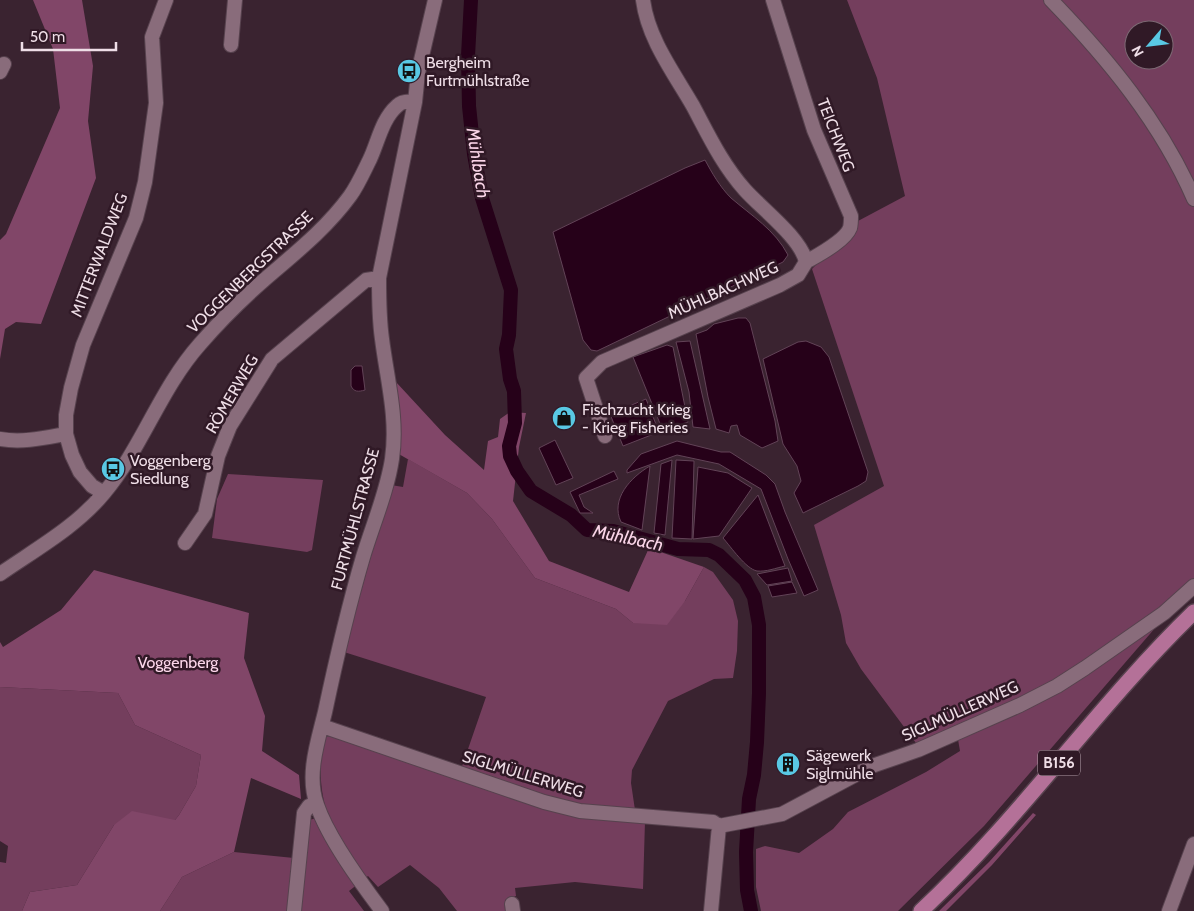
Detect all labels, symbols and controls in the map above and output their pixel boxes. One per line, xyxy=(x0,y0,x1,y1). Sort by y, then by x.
scale bar xyxy=(22,20,116,52)
north arrow xyxy=(1124,20,1174,70)
text: 50 m xyxy=(30,28,65,46)
text: N xyxy=(1127,43,1148,60)
place label: Bergheim Furtmühlstraße xyxy=(426,53,529,90)
bus stop icon: Bergheim Furtmühlstraße xyxy=(396,58,422,84)
street label: TEICHWEG xyxy=(813,96,859,174)
water label: Mühlbach xyxy=(461,125,494,200)
street label: MITTERWALDWEG xyxy=(67,190,131,320)
street label: VOGGENBERGSTRASSE xyxy=(183,207,317,337)
street label: MÜHLBACHWEG xyxy=(665,257,781,323)
street label: RÖMERWEG xyxy=(202,351,262,437)
place label: Fischzucht Krieg - Krieg Fisheries xyxy=(582,400,692,437)
shop icon: Fischzucht Krieg - Krieg Fisheries xyxy=(551,405,577,431)
street label: FURTMÜHLSTRASSE xyxy=(327,446,383,592)
place label: Voggenberg Siedlung xyxy=(130,451,212,488)
bus stop icon: Voggenberg Siedlung xyxy=(100,456,126,482)
water label: Mühlbach xyxy=(590,520,665,556)
park label: Voggenberg xyxy=(138,653,219,672)
street label: SIGLMÜLLERWEG xyxy=(899,677,1021,745)
place label: Sägewerk Siglmühle xyxy=(806,746,873,783)
street label: SIGLMÜLLERWEG xyxy=(460,747,586,801)
road number: B156 xyxy=(1038,750,1080,776)
building icon: Sägewerk Siglmühle xyxy=(775,751,801,777)

